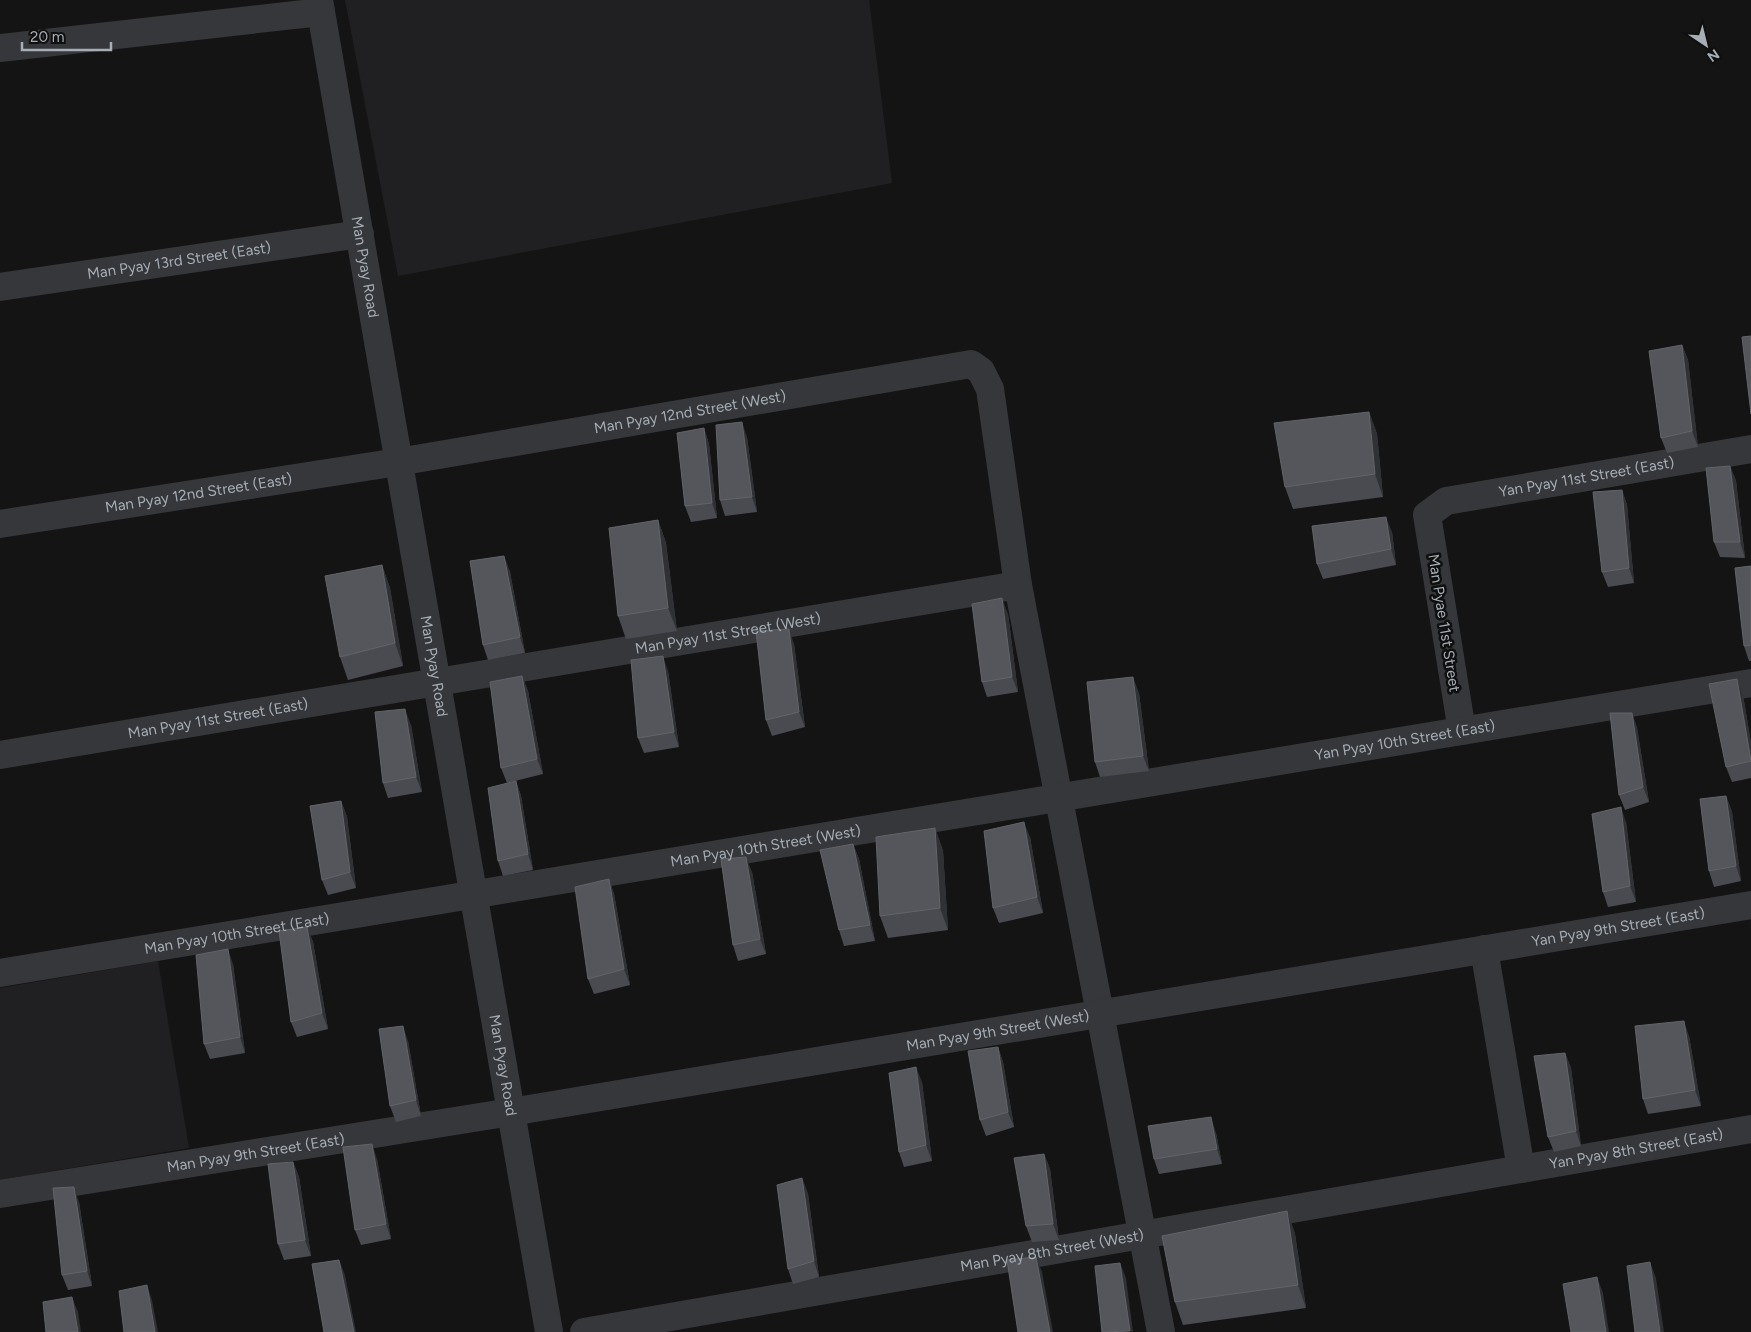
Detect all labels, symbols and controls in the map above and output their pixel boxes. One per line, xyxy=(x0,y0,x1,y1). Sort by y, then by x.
scale bar xyxy=(22,20,111,52)
north arrow xyxy=(1681,20,1731,70)
text: 20 m xyxy=(30,28,64,46)
text: N xyxy=(1704,45,1722,65)
street label: Man Pyay Road xyxy=(348,215,383,319)
street label: Man Pyay 13rd Street (East) xyxy=(86,238,272,283)
street label: Man Pyay 12nd Street (West) xyxy=(593,387,787,437)
street label: Yan Pyay 11st Street (East) xyxy=(1497,453,1676,501)
street label: Man Pyay 12nd Street (East) xyxy=(104,470,293,517)
street label: Man Pyae 11st Street xyxy=(1424,553,1464,693)
street label: Man Pyay 11st Street (West) xyxy=(634,609,822,658)
street label: Man Pyay Road xyxy=(416,614,452,718)
street label: Man Pyay 11st Street (East) xyxy=(127,695,309,742)
street label: Yan Pyay 10th Street (East) xyxy=(1313,717,1496,764)
street label: Man Pyay 10th Street (West) xyxy=(669,822,862,871)
street label: Yan Pyay 9th Street (East) xyxy=(1530,904,1706,950)
street label: Man Pyay 10th Street (East) xyxy=(143,910,331,958)
street label: Man Pyay 9th Street (West) xyxy=(905,1007,1091,1055)
street label: Man Pyay Road xyxy=(485,1013,521,1117)
street label: Yan Pyay 8th Street (East) xyxy=(1548,1125,1724,1173)
street label: Man Pyay 9th Street (East) xyxy=(166,1130,346,1176)
street label: Man Pyay 8th Street (West) xyxy=(959,1226,1145,1275)

